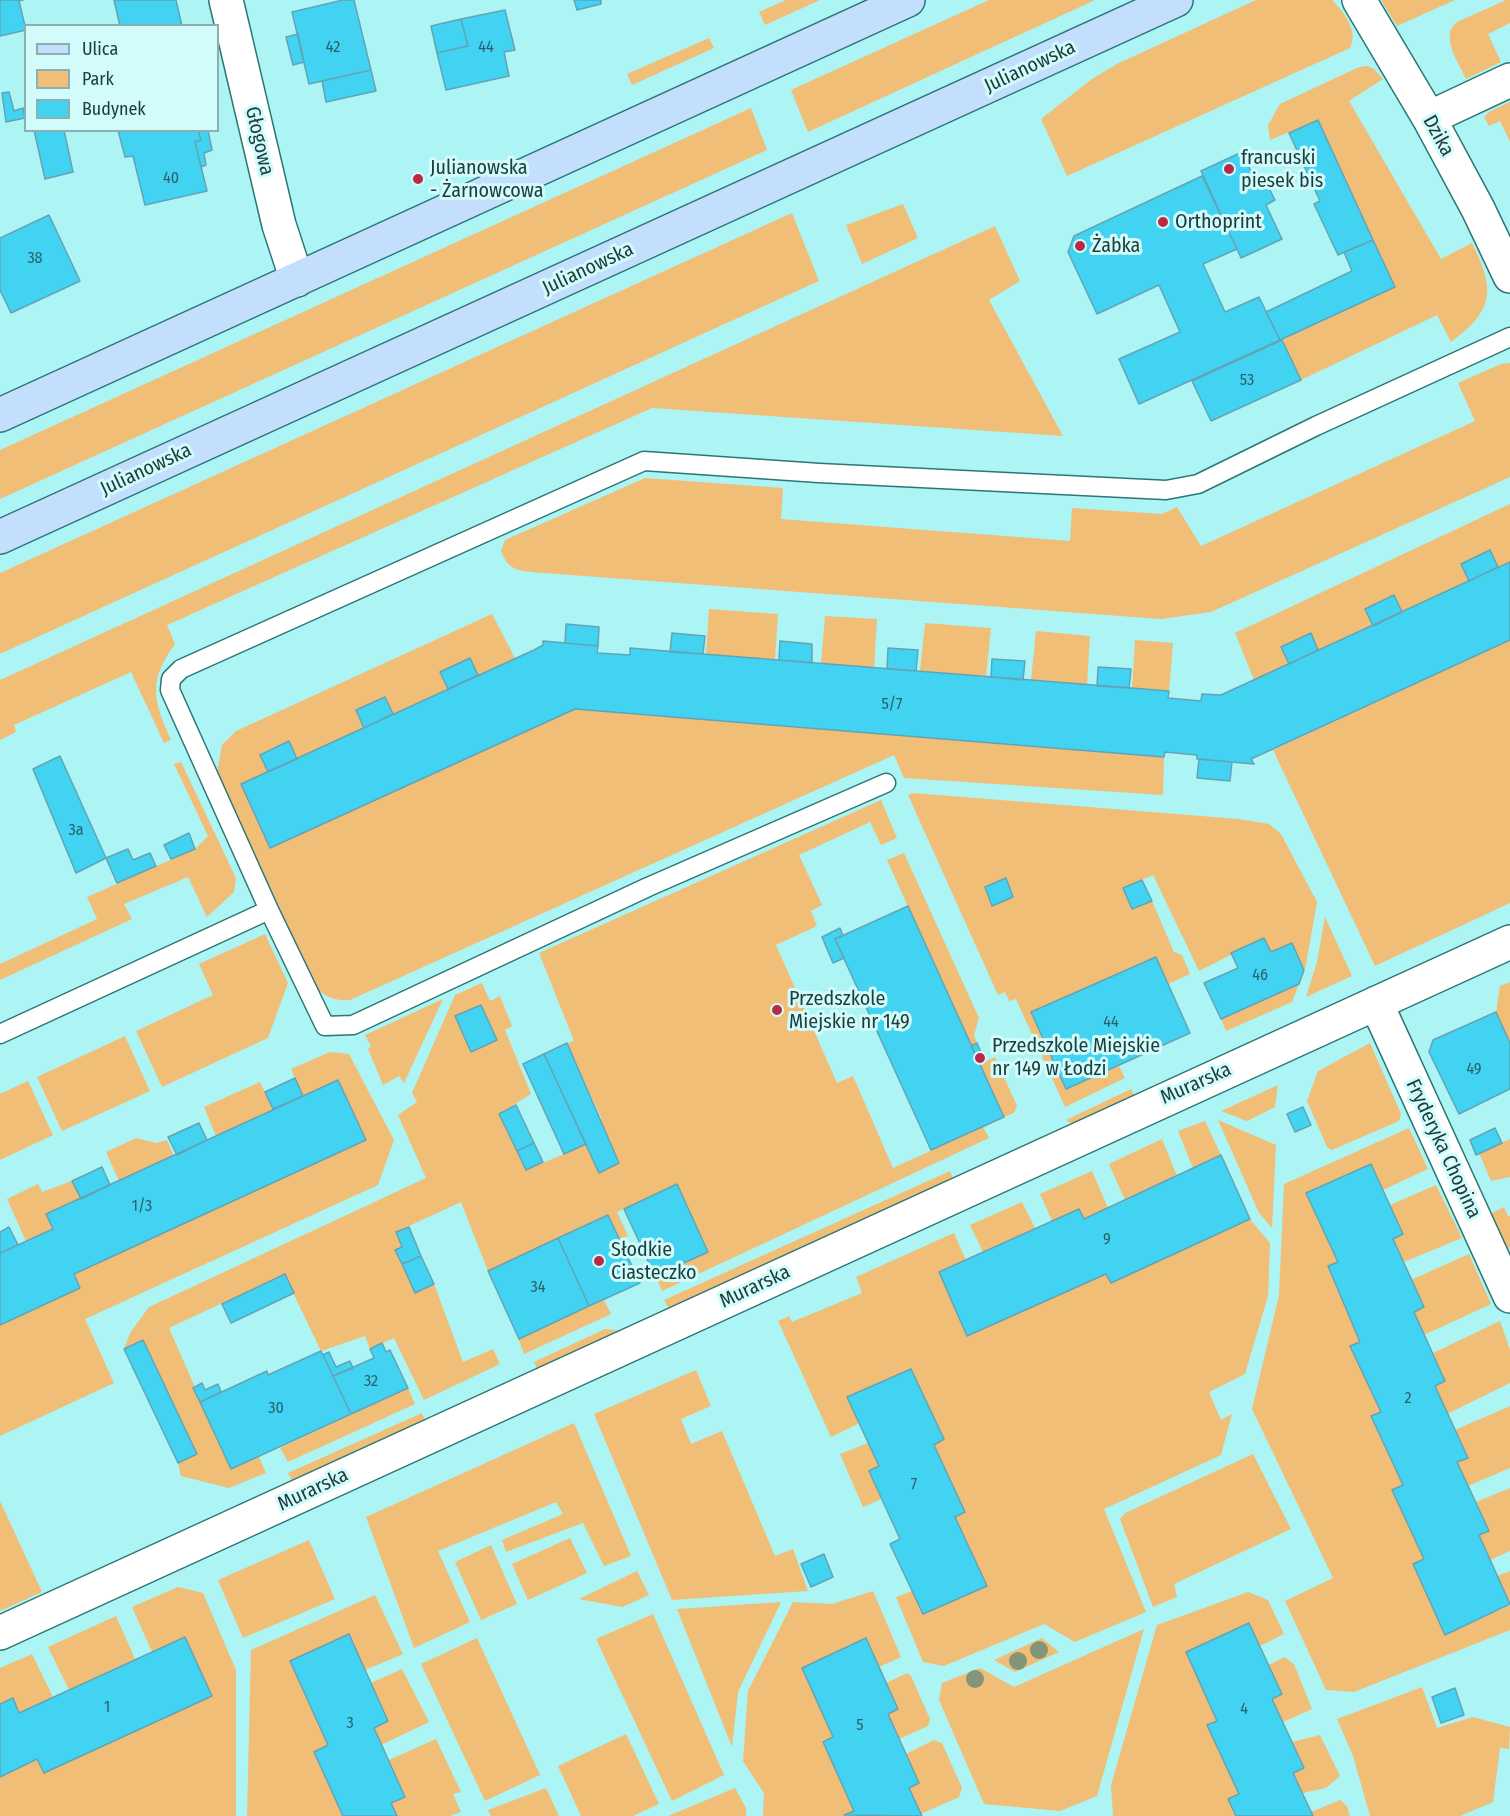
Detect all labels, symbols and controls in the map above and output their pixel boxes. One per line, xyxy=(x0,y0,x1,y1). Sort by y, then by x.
legend xyxy=(24,24,219,132)
street label: Julianowska xyxy=(981,36,1079,98)
text: Ulica xyxy=(82,38,118,60)
house number: 42 xyxy=(326,38,340,58)
house number: 44 xyxy=(478,38,494,58)
text: Park xyxy=(82,68,114,90)
text: Budynek xyxy=(82,98,146,120)
street label: Głogowa xyxy=(239,104,279,178)
street label: Dzika xyxy=(1417,111,1459,161)
place label: francuski piesek bis xyxy=(1241,146,1323,193)
place label: Julianowska - Żarnowcowa xyxy=(430,156,543,203)
marker: francuski piesek bis xyxy=(1222,162,1236,176)
house number: 40 xyxy=(163,169,179,189)
marker: Julianowska - Żarnowcowa xyxy=(411,172,425,186)
place label: Orthoprint xyxy=(1175,210,1262,234)
marker: Orthoprint xyxy=(1156,215,1170,229)
place label: Żabka xyxy=(1092,234,1140,258)
street label: Julianowska xyxy=(539,238,637,300)
marker: Żabka xyxy=(1073,239,1087,253)
house number: 38 xyxy=(27,249,43,269)
house number: 53 xyxy=(1240,371,1254,391)
street label: Julianowska xyxy=(97,439,195,501)
house number: 5/7 xyxy=(882,695,902,715)
house number: 3a xyxy=(68,821,84,841)
house number: 46 xyxy=(1252,966,1268,986)
place label: Przedszkole Miejskie nr 149 xyxy=(789,987,910,1034)
marker: Przedszkole Miejskie nr 149 xyxy=(770,1003,784,1017)
house number: 44 xyxy=(1103,1013,1119,1033)
place label: Przedszkole Miejskie nr 149 w Łodzi xyxy=(992,1034,1160,1081)
marker: Przedszkole Miejskie nr 149 w Łodzi xyxy=(973,1051,987,1065)
street label: Murarska xyxy=(1157,1058,1235,1110)
house number: 49 xyxy=(1466,1060,1482,1080)
street label: Fryderyka Chopina xyxy=(1400,1076,1486,1222)
house number: 1/3 xyxy=(132,1197,152,1217)
house number: 9 xyxy=(1103,1230,1111,1250)
place label: Słodkie Ciasteczko xyxy=(611,1238,697,1285)
marker: Słodkie Ciasteczko xyxy=(592,1254,606,1268)
street label: Murarska xyxy=(716,1260,794,1314)
house number: 34 xyxy=(531,1278,545,1298)
house number: 32 xyxy=(364,1372,378,1392)
house number: 2 xyxy=(1404,1389,1412,1409)
house number: 30 xyxy=(268,1399,284,1419)
street label: Murarska xyxy=(274,1463,352,1517)
house number: 7 xyxy=(911,1475,917,1495)
house number: 1 xyxy=(104,1698,110,1718)
house number: 4 xyxy=(1240,1700,1248,1720)
house number: 3 xyxy=(346,1714,354,1734)
house number: 5 xyxy=(856,1716,864,1736)

